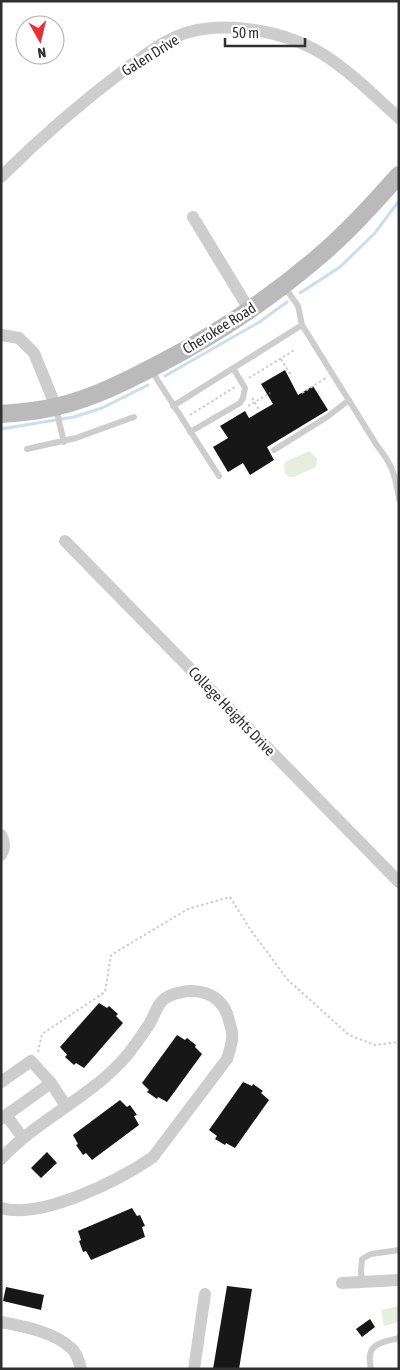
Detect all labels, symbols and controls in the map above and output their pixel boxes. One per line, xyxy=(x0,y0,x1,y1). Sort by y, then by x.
north arrow xyxy=(15,15,65,65)
scale bar xyxy=(225,15,305,47)
text: 50 m xyxy=(232,24,259,41)
street label: Galen Drive xyxy=(118,31,182,79)
text: N xyxy=(37,44,47,61)
street label: Cherokee Road xyxy=(179,299,259,357)
street label: College Heights Drive xyxy=(185,663,279,759)

